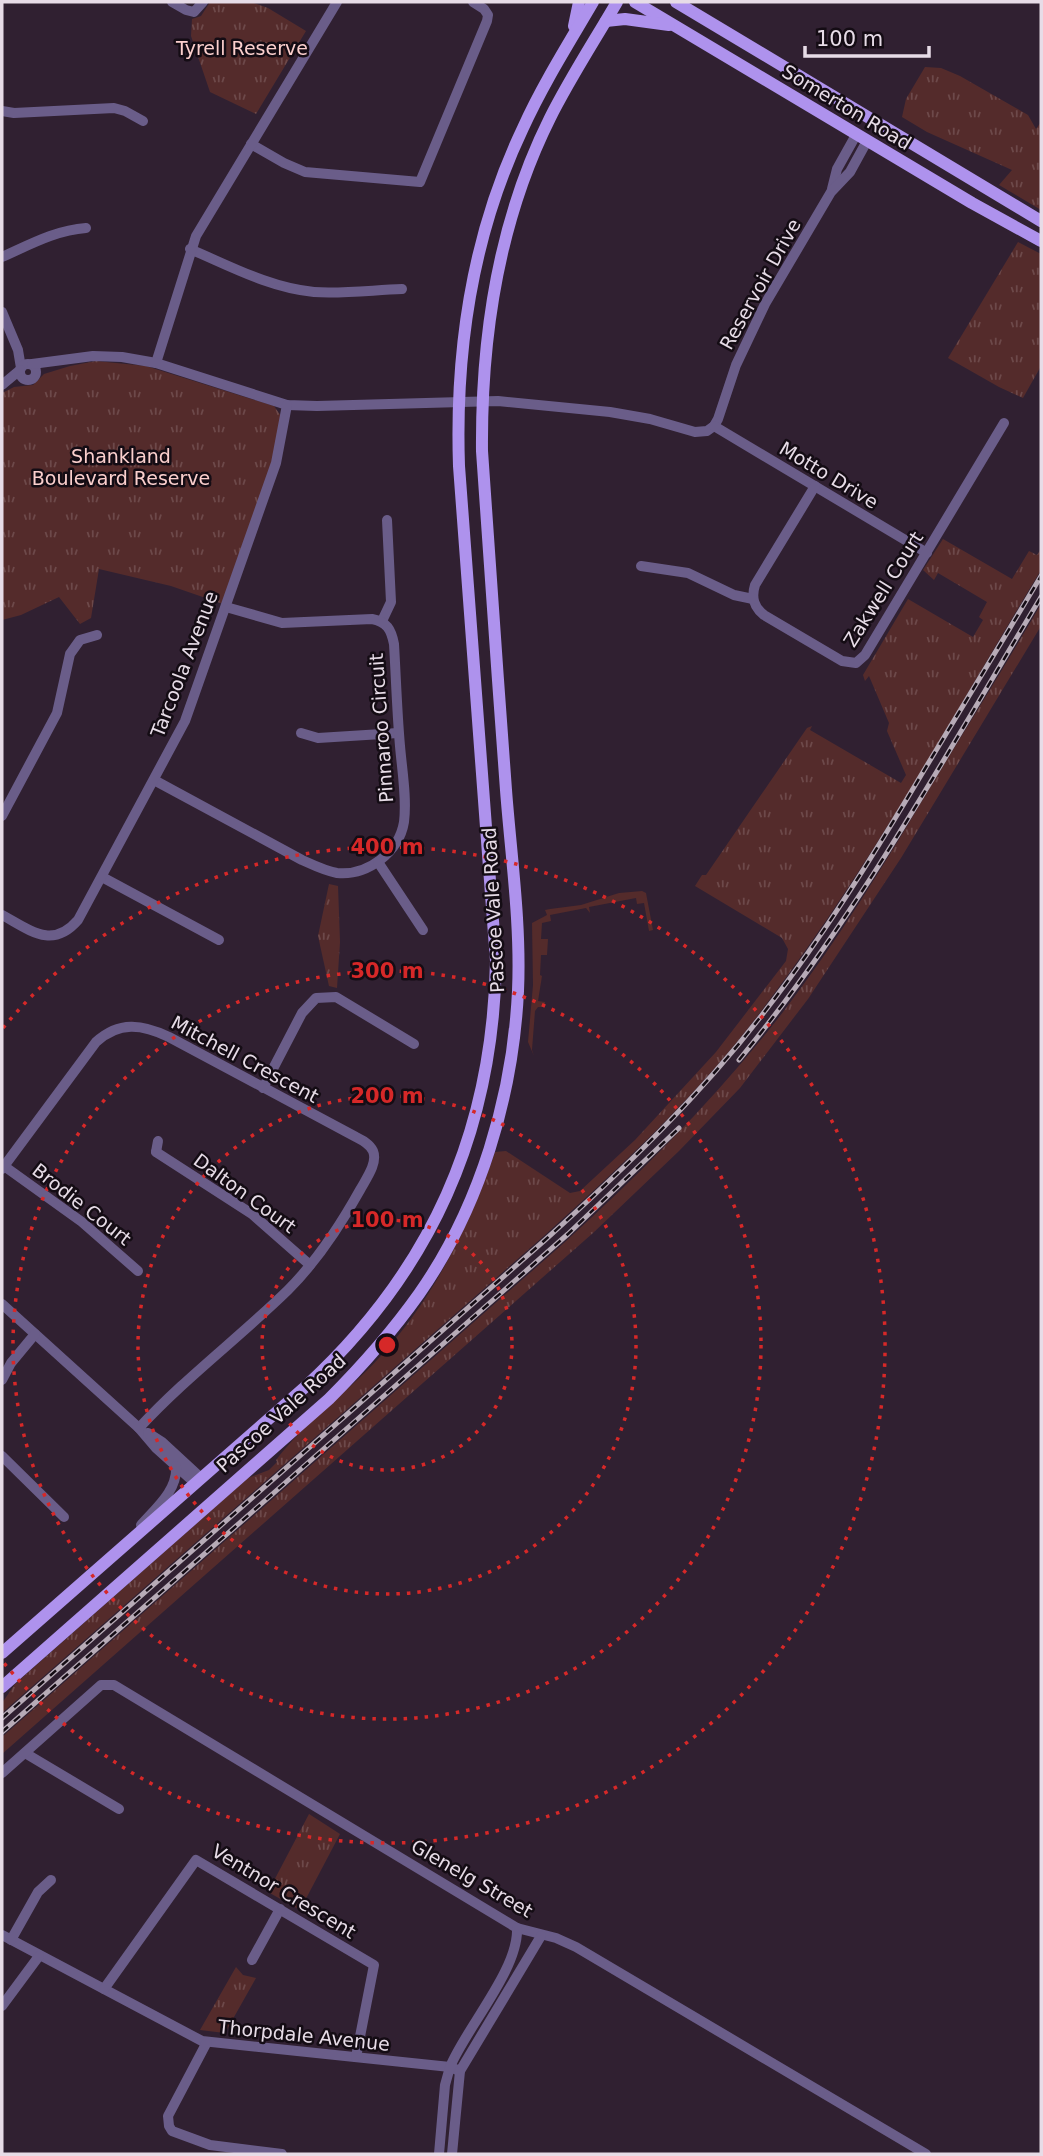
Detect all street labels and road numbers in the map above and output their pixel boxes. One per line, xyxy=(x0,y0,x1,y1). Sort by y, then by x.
street label: Somerton Road xyxy=(779,60,915,154)
street label: Reservoir Drive xyxy=(715,215,805,353)
street label: Motto Drive xyxy=(776,437,882,513)
street label: Zakwell Court xyxy=(839,527,927,651)
street label: Tarcoola Avenue xyxy=(146,588,222,741)
street label: Pinnaroo Circuit xyxy=(365,652,397,804)
street label: Pascoe Vale Road xyxy=(478,827,508,993)
street label: Mitchell Crescent xyxy=(168,1011,322,1107)
street label: Dalton Court xyxy=(190,1149,300,1237)
street label: Brodie Court xyxy=(28,1159,136,1249)
street label: Pascoe Vale Road xyxy=(212,1349,350,1477)
street label: Glenelg Street xyxy=(407,1834,537,1922)
street label: Ventnor Crescent xyxy=(208,1839,360,1943)
street label: Thorpdale Avenue xyxy=(216,2015,391,2055)

